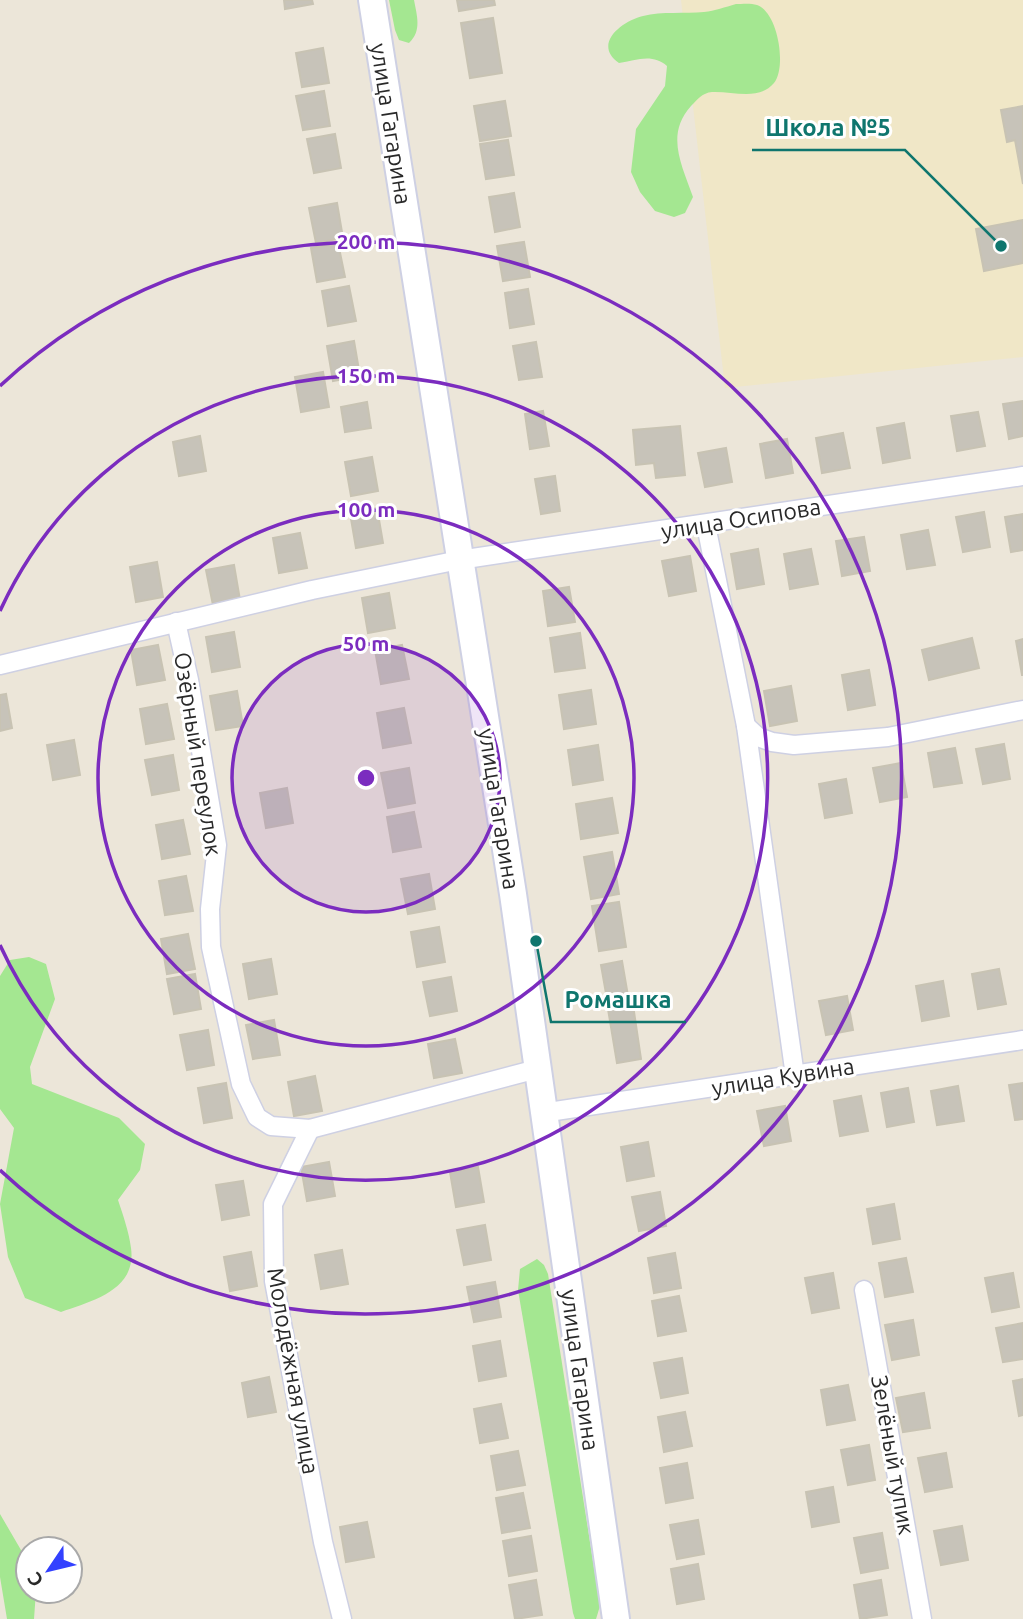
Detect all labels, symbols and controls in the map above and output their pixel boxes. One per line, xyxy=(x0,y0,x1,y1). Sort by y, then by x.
street label: улица Гагарина xyxy=(366,42,417,206)
callout: Школа №5 xyxy=(752,105,905,150)
text: Школа №5 xyxy=(765,114,891,141)
text: 200 m xyxy=(337,229,395,253)
text: 150 m xyxy=(337,363,395,387)
street label: улица Осипова xyxy=(659,494,823,543)
text: 100 m xyxy=(337,497,395,521)
text: 50 m xyxy=(343,631,389,655)
street label: Озёрный переулок xyxy=(170,650,227,858)
street label: улица Гагарина xyxy=(474,727,525,891)
centre of rings xyxy=(354,766,378,790)
callout: Ромашка xyxy=(551,977,686,1022)
text: Ромашка xyxy=(564,986,672,1013)
street label: улица Кувина xyxy=(710,1053,856,1100)
street label: Молодёжная улица xyxy=(263,1266,324,1476)
street label: улица Гагарина xyxy=(557,1288,604,1452)
street label: Зелёный тупик xyxy=(867,1373,920,1537)
north arrow xyxy=(14,1535,84,1605)
text: С xyxy=(23,1568,48,1591)

